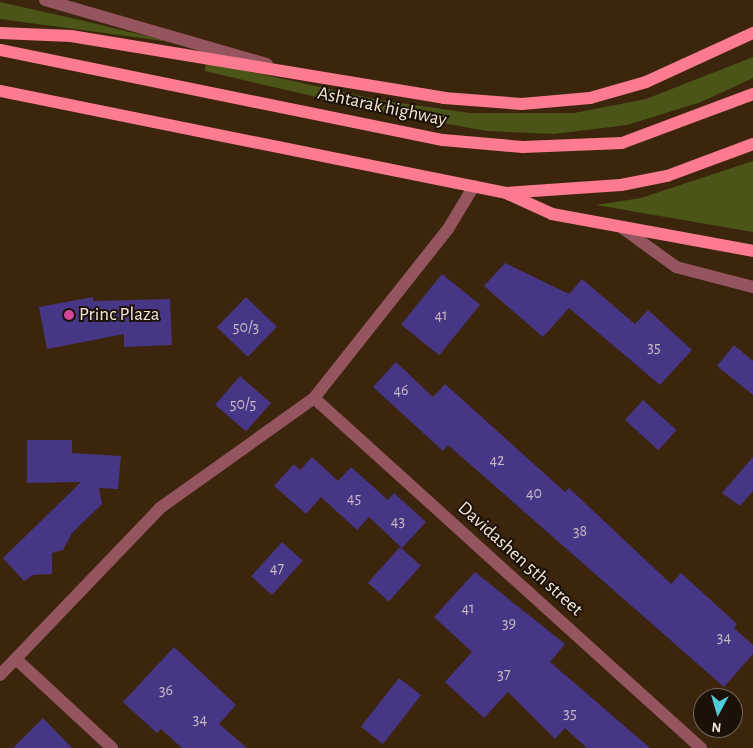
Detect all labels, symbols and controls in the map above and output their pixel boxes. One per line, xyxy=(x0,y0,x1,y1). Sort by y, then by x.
street label: Ashtarak highway xyxy=(315,82,449,132)
place label: Princ Plaza xyxy=(79,304,160,326)
house number: 41 xyxy=(434,305,448,325)
marker: Princ Plaza xyxy=(63,309,75,321)
house number: 50/3 xyxy=(233,317,259,337)
house number: 35 xyxy=(647,337,661,357)
house number: 46 xyxy=(393,380,409,400)
house number: 50/5 xyxy=(230,394,256,414)
house number: 42 xyxy=(490,450,504,470)
house number: 40 xyxy=(526,483,542,503)
house number: 45 xyxy=(347,488,361,508)
street label: Davidashen 5th street xyxy=(453,497,587,621)
house number: 43 xyxy=(391,511,405,531)
house number: 38 xyxy=(573,521,587,541)
house number: 47 xyxy=(270,558,284,578)
house number: 41 xyxy=(461,598,475,618)
house number: 39 xyxy=(502,613,516,633)
house number: 34 xyxy=(717,627,731,647)
house number: 37 xyxy=(497,664,511,684)
house number: 36 xyxy=(159,680,173,700)
north arrow xyxy=(693,688,743,738)
house number: 35 xyxy=(563,703,577,723)
house number: 34 xyxy=(193,709,207,729)
text: N xyxy=(711,719,722,734)

